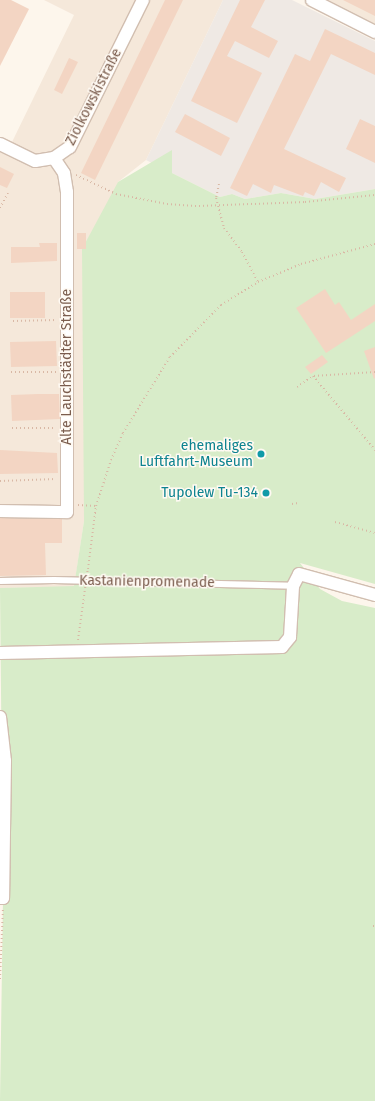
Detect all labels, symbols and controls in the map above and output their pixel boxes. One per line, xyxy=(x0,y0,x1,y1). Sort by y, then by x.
street label: Ziolkowskistraße xyxy=(62,46,126,148)
street label: Alte Lauchstädter Straße xyxy=(59,289,75,445)
place label: ehemaliges Luftfahrt-Museum xyxy=(139,438,253,470)
marker: ehemaliges Luftfahrt-Museum xyxy=(256,449,266,459)
place label: Tupolew Tu-134 xyxy=(161,485,258,501)
marker: Tupolew Tu-134 xyxy=(261,488,271,498)
street label: Kastanienpromenade xyxy=(79,572,215,592)

